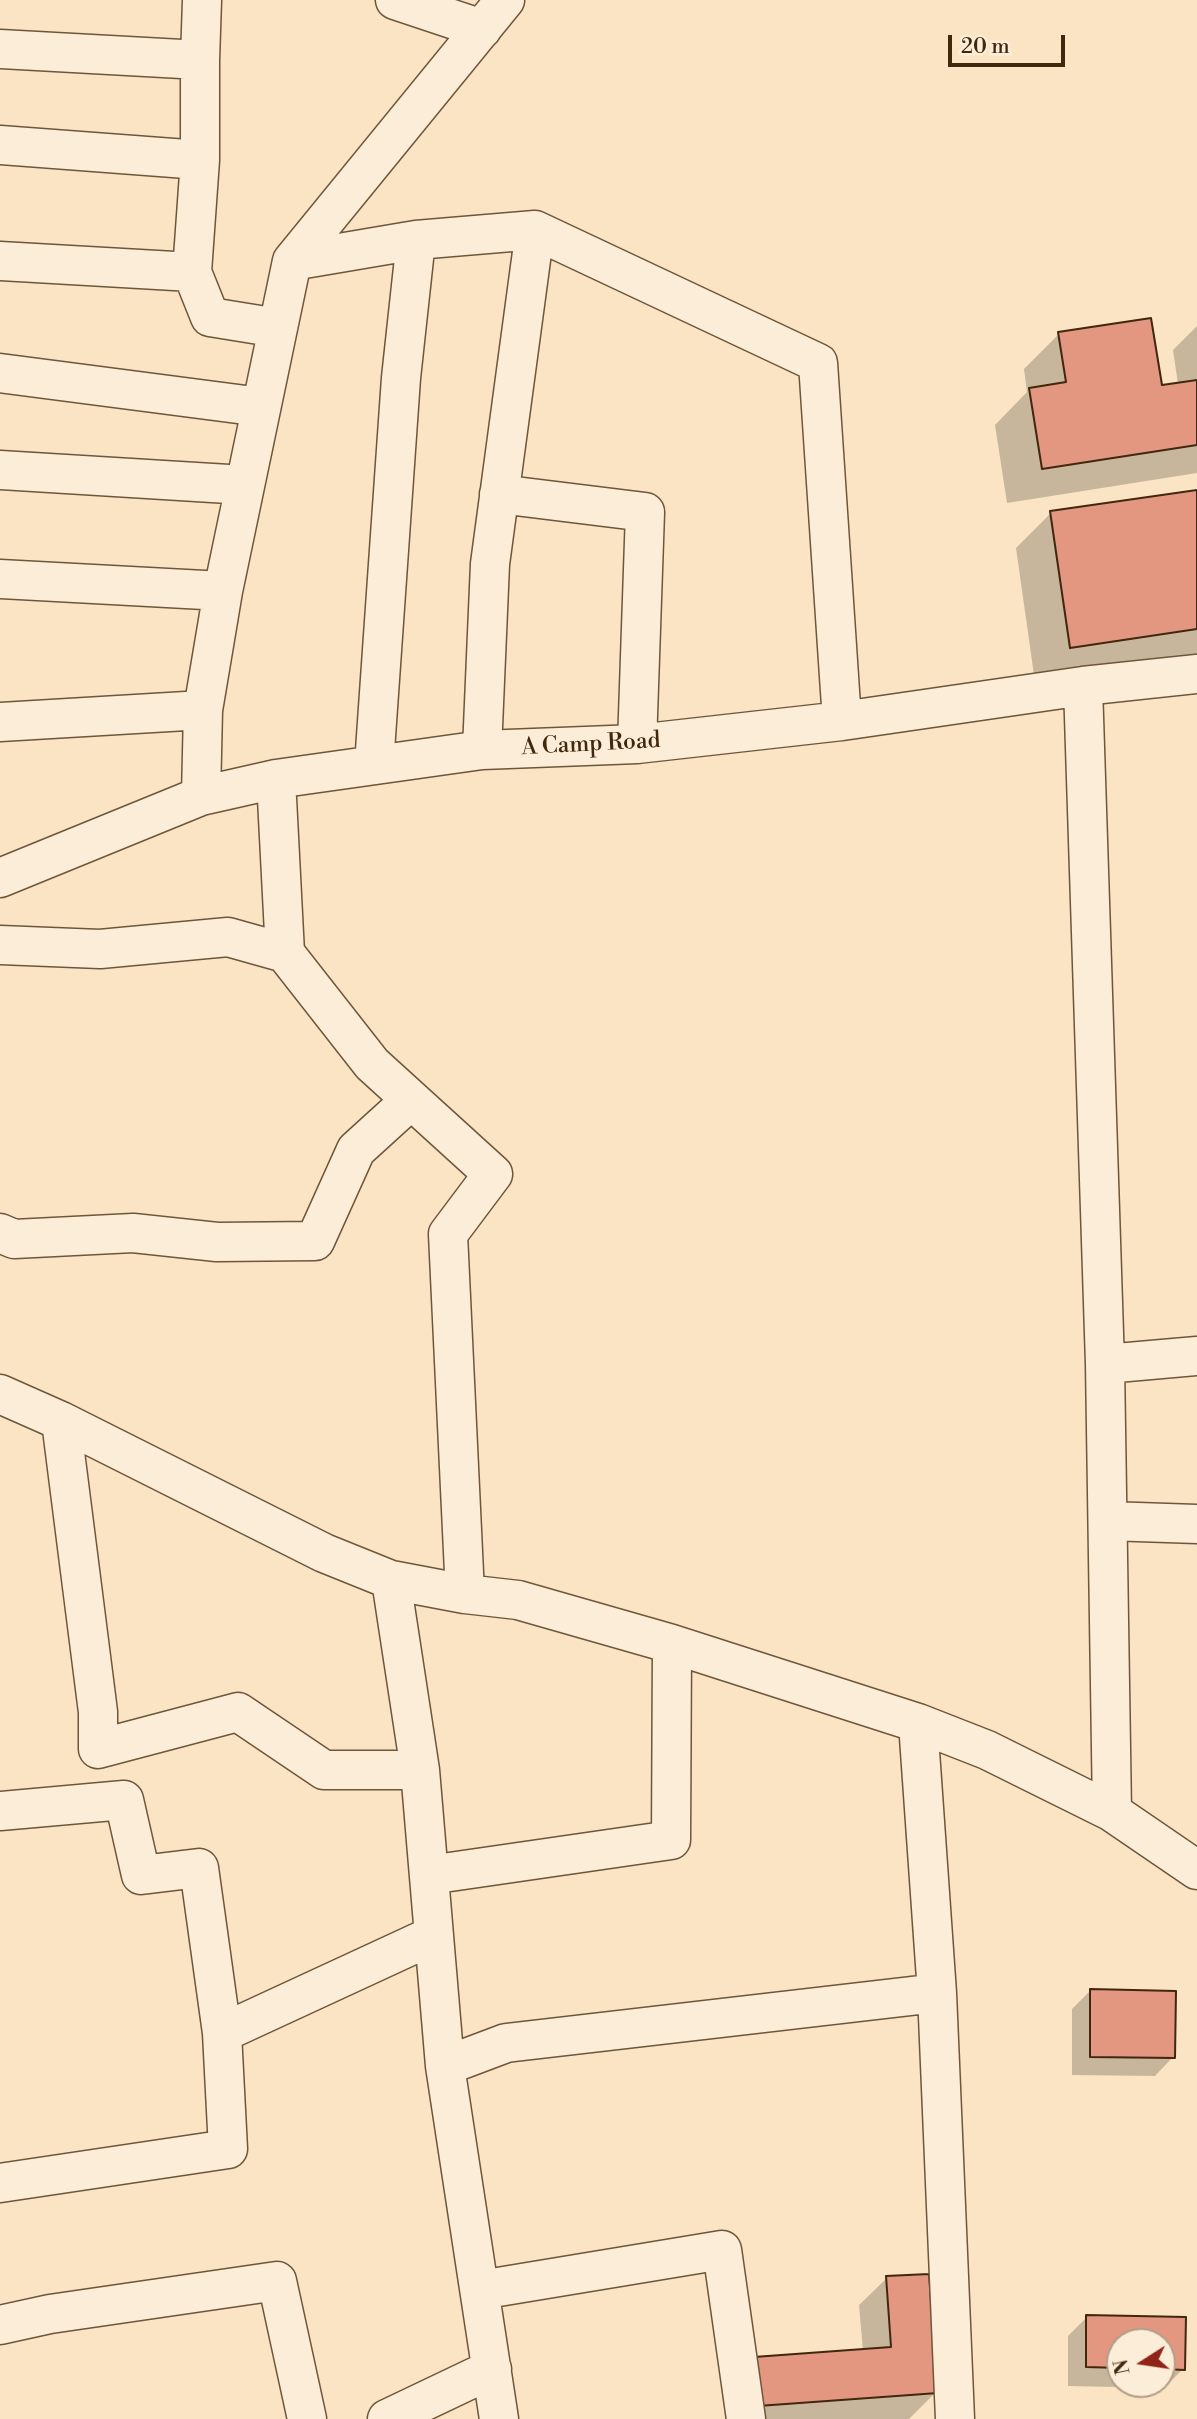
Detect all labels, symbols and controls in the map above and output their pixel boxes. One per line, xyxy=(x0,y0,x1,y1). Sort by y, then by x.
scale bar xyxy=(952,21,1069,65)
text: 20 m xyxy=(961,34,1010,60)
street label: A Camp Road xyxy=(521,728,661,762)
north arrow xyxy=(1106,2328,1176,2398)
text: N xyxy=(1109,2357,1136,2377)

